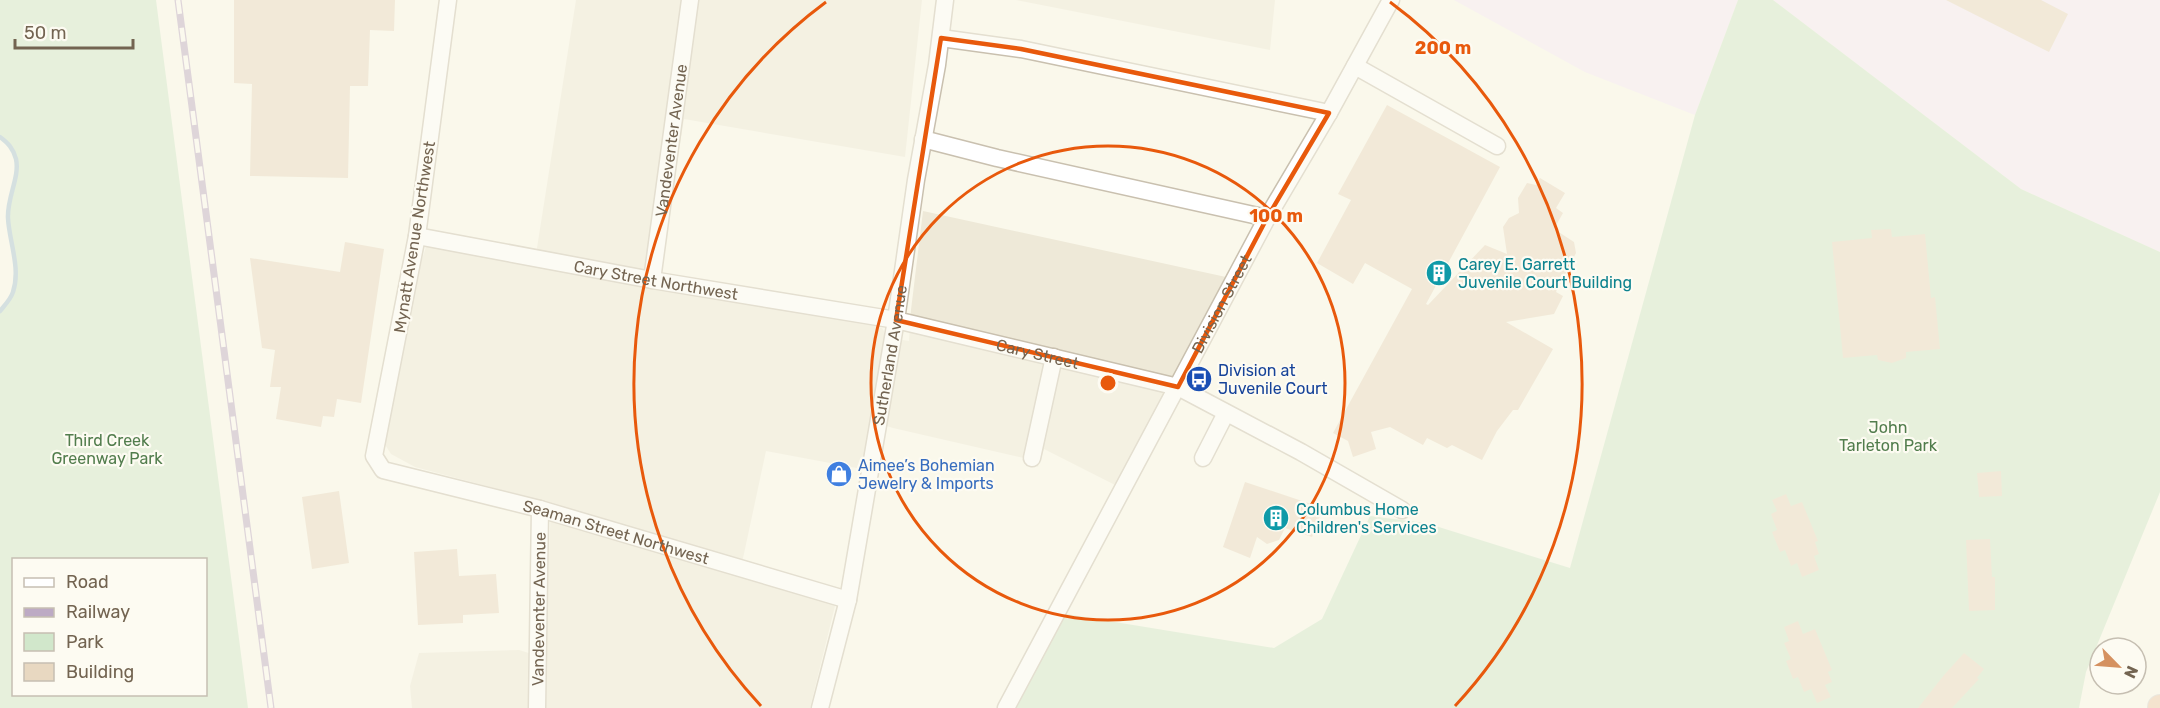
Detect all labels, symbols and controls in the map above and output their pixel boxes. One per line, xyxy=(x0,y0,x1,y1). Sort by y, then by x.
scale bar xyxy=(15,12,134,50)
text: 50 m xyxy=(24,22,67,44)
text: 200 m xyxy=(1415,37,1471,59)
street label: Vandeventer Avenue xyxy=(652,63,691,218)
street label: Mynatt Avenue Northwest xyxy=(390,140,439,334)
text: 100 m xyxy=(1249,205,1303,227)
street label: Division Street xyxy=(1188,252,1256,356)
place label: Carey E. Garrett Juvenile Court Building xyxy=(1458,255,1632,292)
street label: Cary Street Northwest xyxy=(572,257,739,304)
building icon: Carey E. Garrett Juvenile Court Building xyxy=(1424,258,1454,288)
street label: Sutherland Avenue xyxy=(869,284,911,427)
street label: Cary Street xyxy=(994,335,1081,373)
place label: Division at Juvenile Court xyxy=(1218,361,1327,398)
bus stop icon: Division at Juvenile Court xyxy=(1184,364,1214,394)
centre of rings xyxy=(1098,373,1118,393)
park label: John Tarleton Park xyxy=(1839,418,1938,455)
park label: Third Creek Greenway Park xyxy=(51,431,163,468)
place label: Aimee’s Bohemian Jewelry & Imports xyxy=(858,456,995,493)
shop icon: Aimee’s Bohemian Jewelry & Imports xyxy=(824,459,854,489)
street label: Seaman Street Northwest xyxy=(521,496,711,568)
place label: Columbus Home Children's Services xyxy=(1296,500,1437,537)
building icon: Columbus Home Children's Services xyxy=(1261,503,1291,533)
street label: Vandeventer Avenue xyxy=(528,532,550,686)
legend xyxy=(12,558,207,696)
text: Road xyxy=(66,571,109,593)
text: Railway xyxy=(66,601,130,623)
text: Park xyxy=(66,631,104,653)
north arrow xyxy=(2088,636,2148,696)
text: Building xyxy=(66,661,134,683)
text: N xyxy=(2120,663,2142,681)

